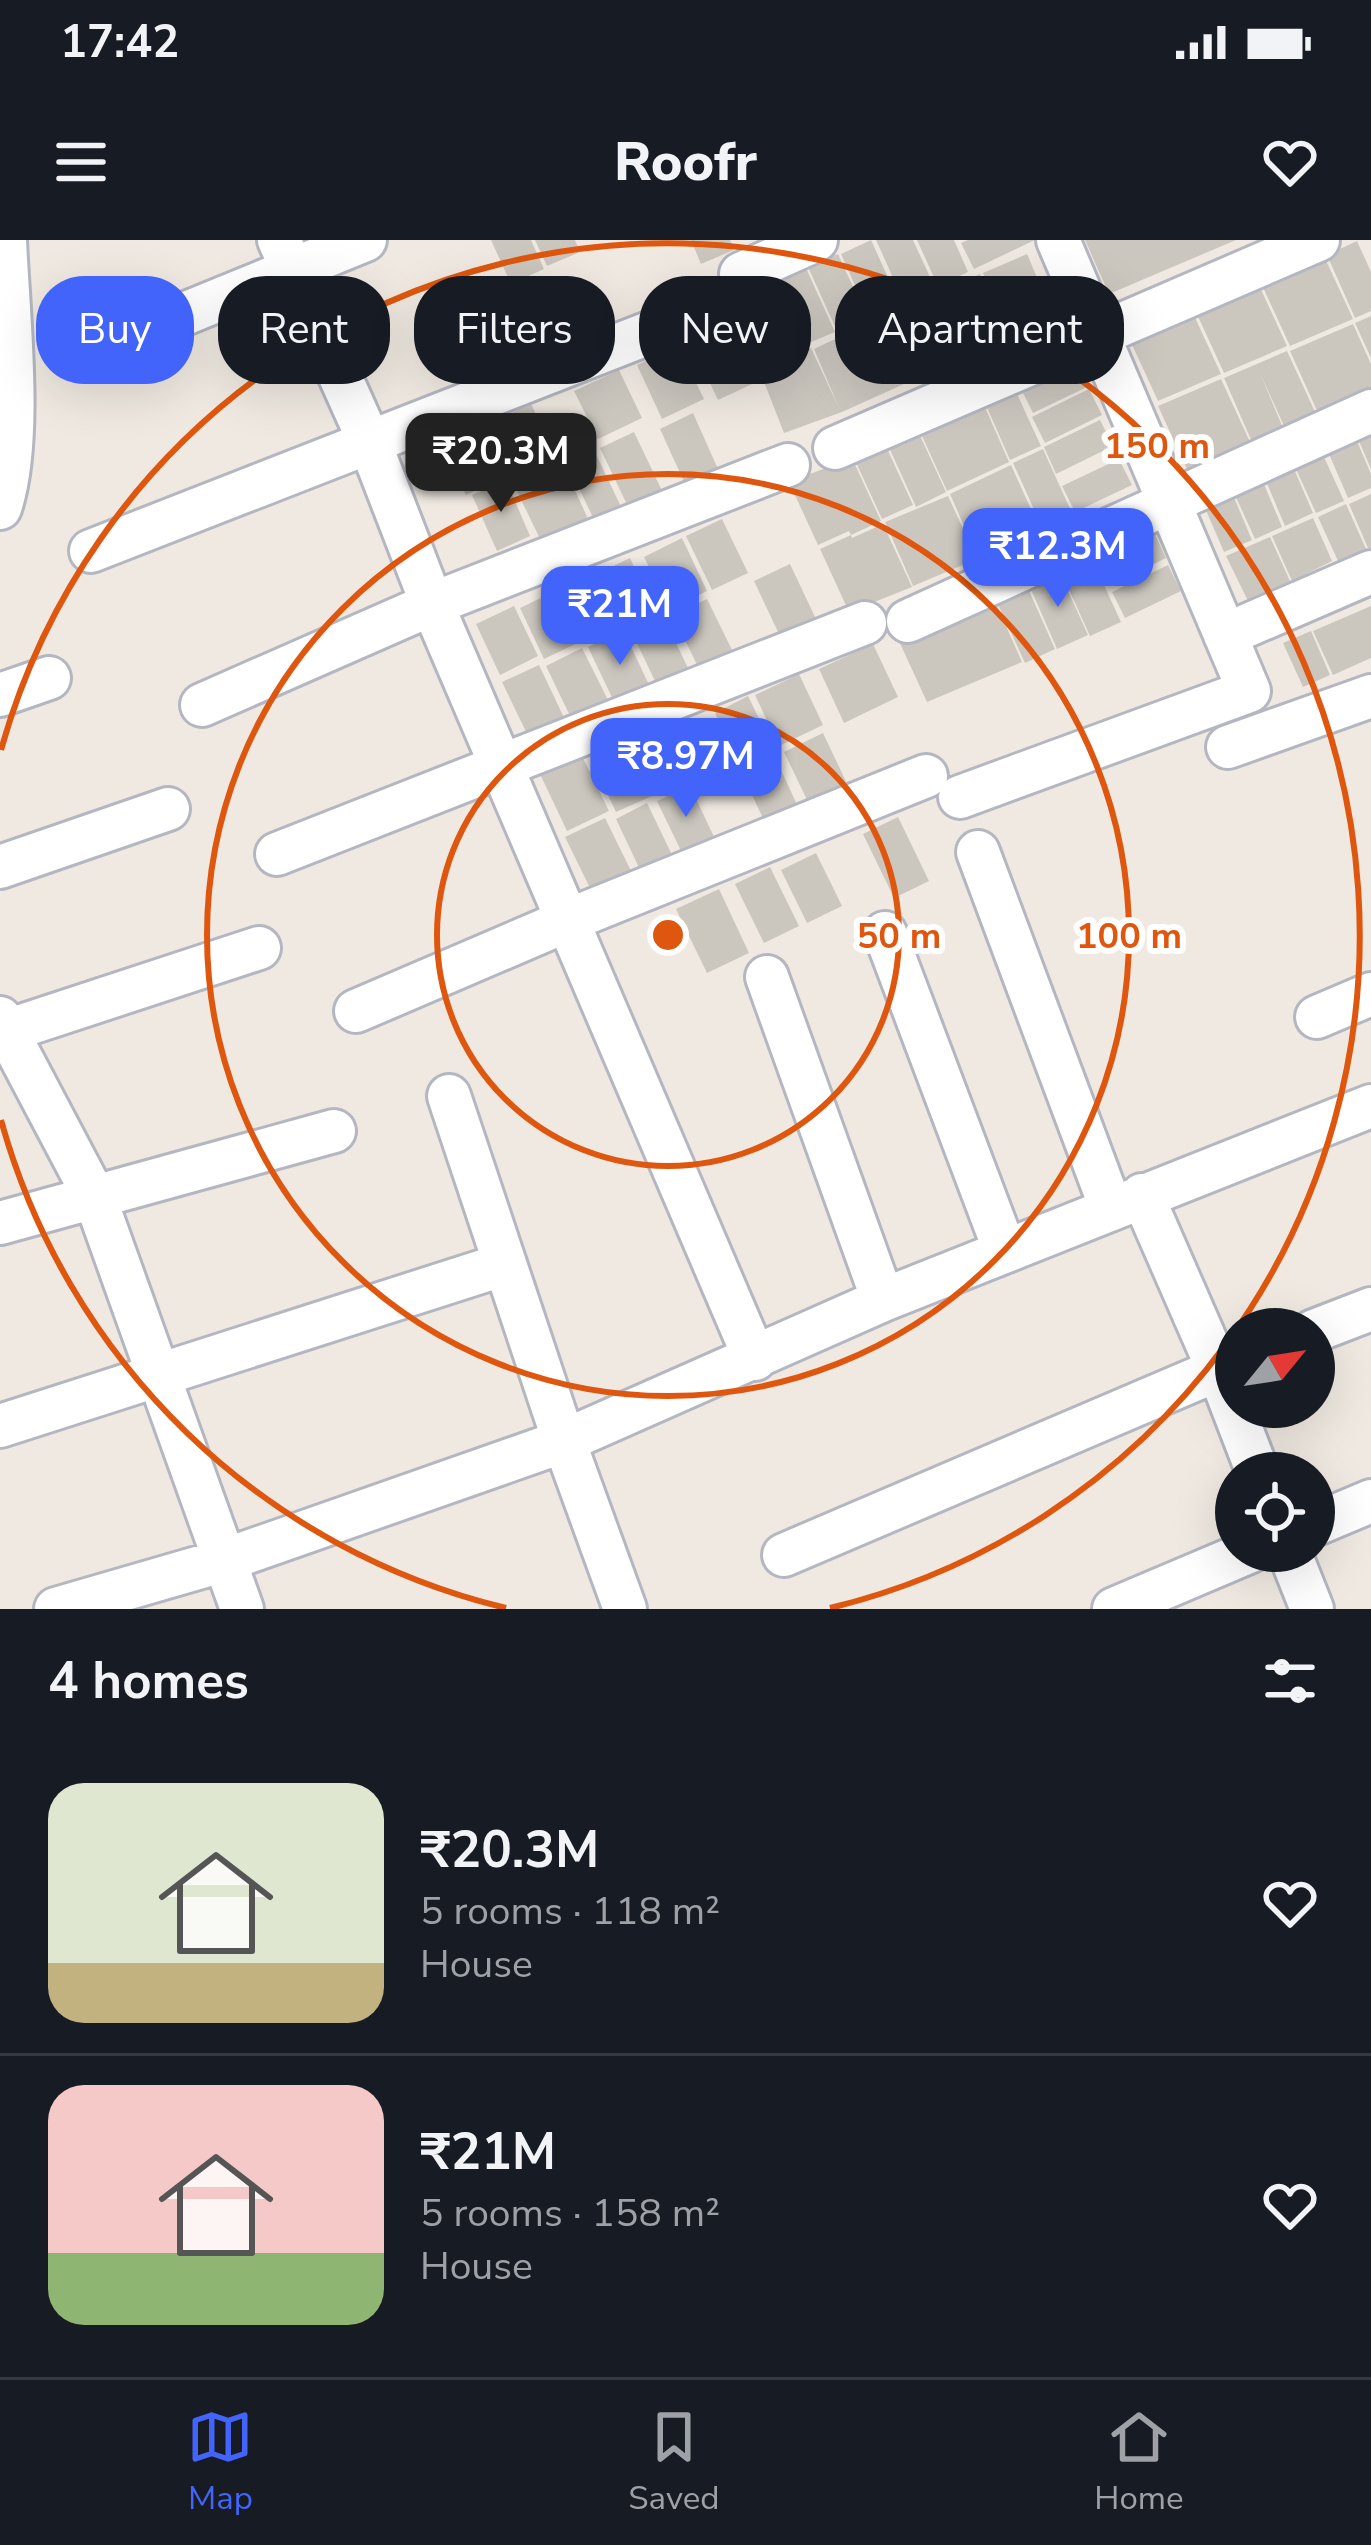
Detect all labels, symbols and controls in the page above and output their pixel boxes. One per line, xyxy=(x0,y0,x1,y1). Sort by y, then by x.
text: 17:42 xyxy=(60,12,179,73)
text: Roofr xyxy=(614,125,757,199)
icon: menu xyxy=(48,129,114,195)
icon: heart xyxy=(1257,129,1323,195)
chip: Buy xyxy=(36,276,194,384)
chip: Rent xyxy=(218,276,390,384)
chip: Filters xyxy=(414,276,615,384)
chip: New xyxy=(639,276,811,384)
chip: Apartment xyxy=(835,276,1124,384)
pin: ₹20.3M xyxy=(403,413,599,515)
text: 150 m xyxy=(1104,422,1210,471)
text: ₹20.3M xyxy=(432,425,570,478)
pin: ₹12.3M xyxy=(960,508,1156,610)
text: ₹12.3M xyxy=(989,520,1127,573)
pin: ₹21M xyxy=(549,566,691,668)
text: ₹21M xyxy=(568,578,672,631)
pin: ₹8.97M xyxy=(588,718,784,820)
text: ₹8.97M xyxy=(617,730,755,783)
text: 50 m xyxy=(857,912,941,961)
text: 100 m xyxy=(1076,912,1182,961)
centre of rings xyxy=(647,914,689,956)
north arrow xyxy=(1215,1308,1335,1428)
map controls xyxy=(1215,1308,1335,1572)
button: locate xyxy=(1215,1452,1335,1572)
text: 4 homes xyxy=(48,1646,249,1716)
icon: filters xyxy=(1257,1648,1323,1714)
text: ₹20.3M xyxy=(420,1815,599,1885)
icon: home xyxy=(144,1831,288,1975)
icon: heart xyxy=(1257,1870,1323,1936)
text: 5 rooms · 118 m² xyxy=(420,1885,720,1938)
text: House xyxy=(420,1938,533,1991)
text: ₹21M xyxy=(420,2117,556,2187)
icon: home xyxy=(144,2133,288,2277)
icon: heart xyxy=(1257,2172,1323,2238)
text: 5 rooms · 158 m² xyxy=(420,2187,720,2240)
text: House xyxy=(420,2240,533,2293)
tab: Map xyxy=(187,2404,253,2521)
tab: Saved xyxy=(628,2404,719,2521)
tab: Home xyxy=(1094,2404,1184,2521)

